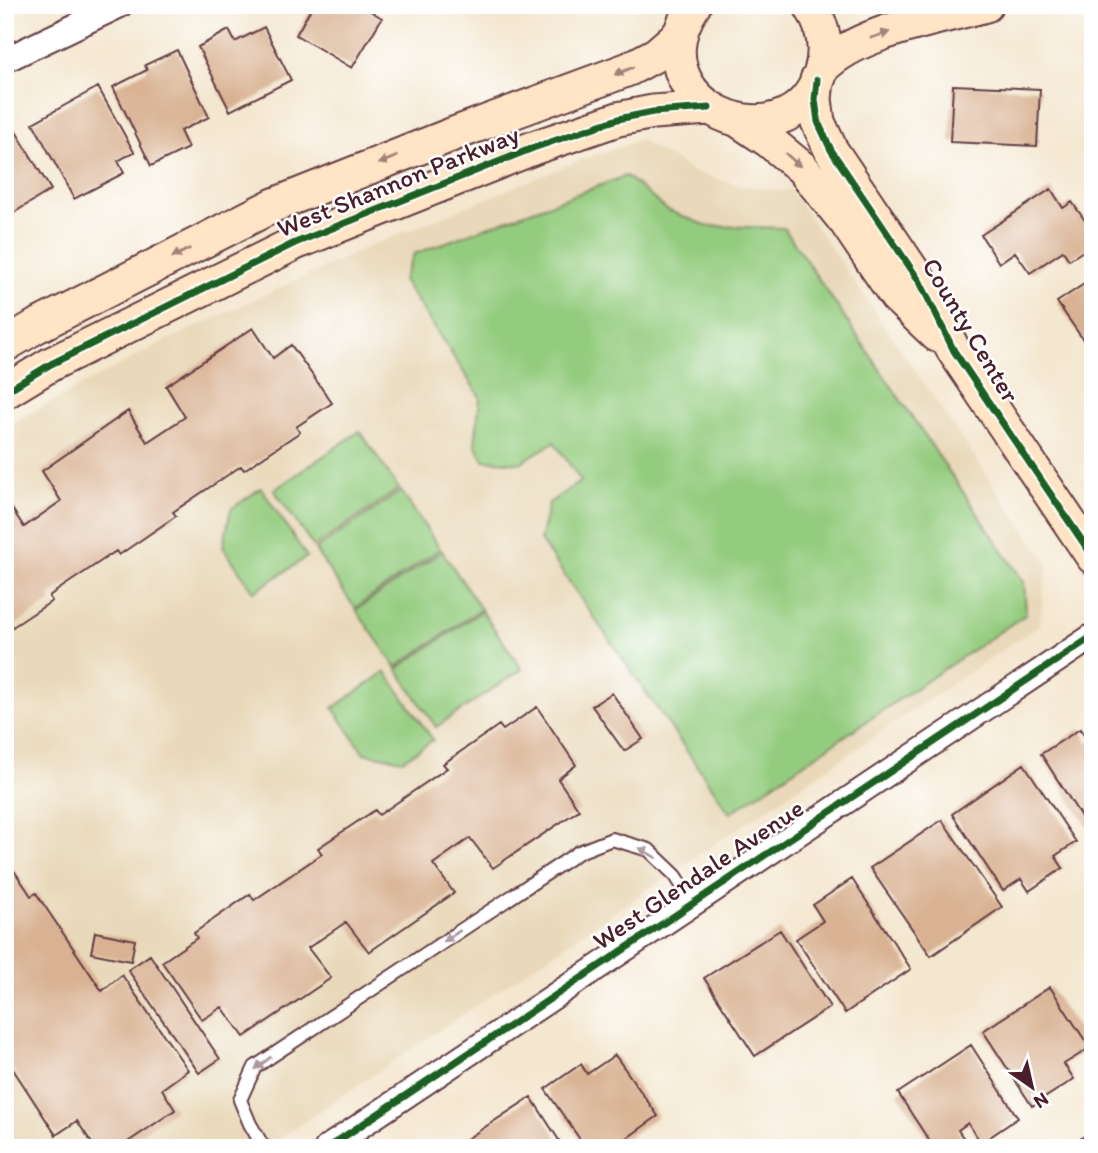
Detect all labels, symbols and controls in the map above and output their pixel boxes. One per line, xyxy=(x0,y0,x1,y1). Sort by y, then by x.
one-way arrow xyxy=(870,29,891,40)
one-way arrow xyxy=(613,65,634,76)
street label: West Shannon Parkway xyxy=(272,118,524,244)
one-way arrow xyxy=(784,152,802,168)
one-way arrow xyxy=(377,154,398,165)
one-way arrow xyxy=(170,246,190,258)
street label: County Center xyxy=(915,252,1027,409)
street label: West Glendale Avenue xyxy=(586,792,810,956)
one-way arrow xyxy=(638,847,658,860)
one-way arrow xyxy=(443,929,461,943)
north arrow xyxy=(996,1052,1066,1122)
one-way arrow xyxy=(254,1056,273,1070)
text: N xyxy=(1029,1088,1053,1114)

